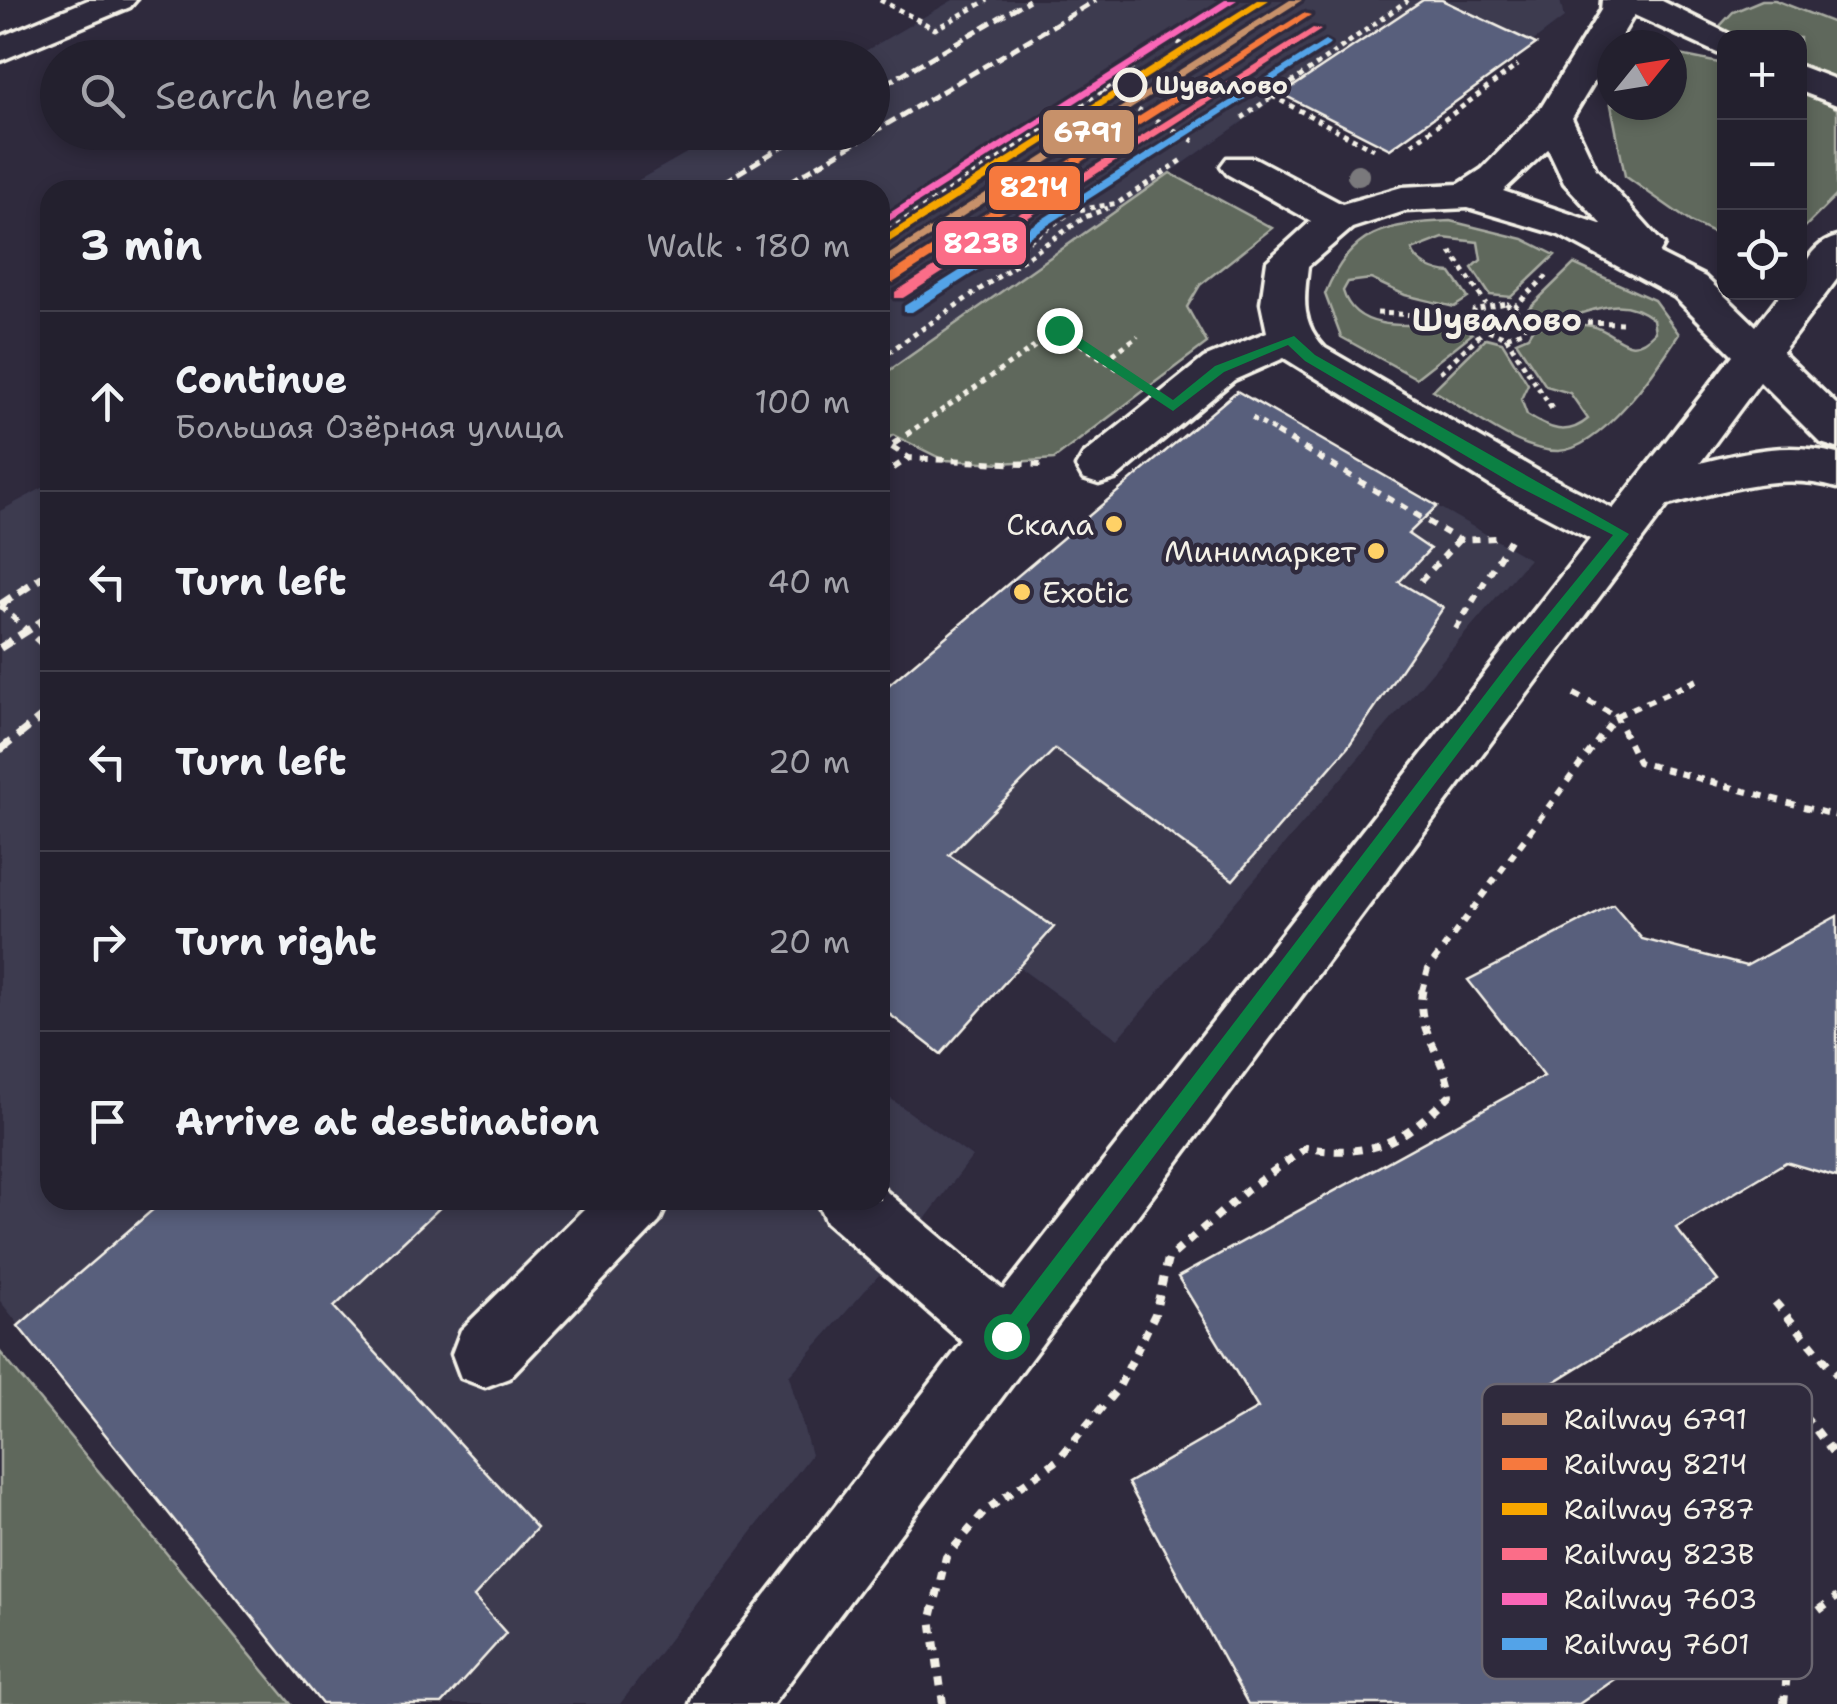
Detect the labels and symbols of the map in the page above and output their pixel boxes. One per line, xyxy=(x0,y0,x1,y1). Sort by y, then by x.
north arrow xyxy=(1597,30,1687,120)
place label: Шувалово xyxy=(1155,68,1288,102)
marker: Шувалово xyxy=(1114,69,1146,101)
line badge: 6791 xyxy=(1041,108,1136,156)
text: 6791 xyxy=(1054,113,1122,151)
line badge: 821Ч xyxy=(987,164,1082,212)
text: 821Ч xyxy=(1000,168,1068,206)
line badge: 823В xyxy=(934,219,1028,267)
text: 823В xyxy=(943,224,1019,262)
district label: Шувалово xyxy=(1412,298,1582,341)
route end xyxy=(1037,308,1083,354)
place label: Скала xyxy=(1006,504,1094,545)
marker: Скала xyxy=(1103,513,1125,535)
place label: Минимаркет xyxy=(1164,531,1357,572)
marker: Минимаркет xyxy=(1365,540,1387,562)
place label: Exotic xyxy=(1042,572,1129,613)
marker: Exotic xyxy=(1011,581,1033,603)
route start xyxy=(984,1314,1030,1360)
legend xyxy=(1482,1384,1812,1679)
text: Railway 6791 xyxy=(1564,1400,1748,1438)
text: Railway 821Ч xyxy=(1564,1445,1747,1483)
text: Railway 6787 xyxy=(1564,1490,1755,1528)
text: Railway 823В xyxy=(1564,1535,1754,1573)
text: Railway 7603 xyxy=(1564,1580,1757,1618)
text: Railway 7601 xyxy=(1564,1625,1750,1663)

